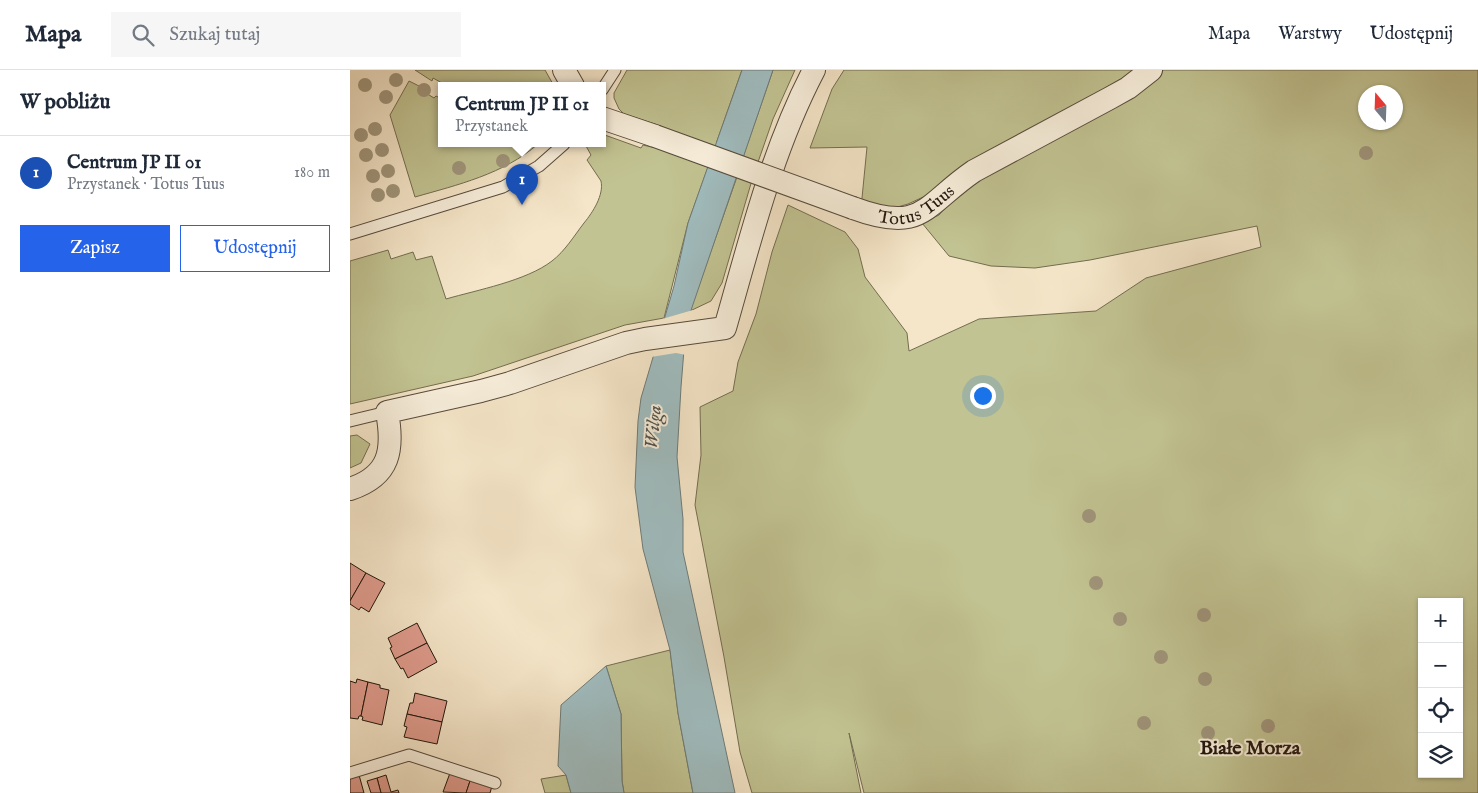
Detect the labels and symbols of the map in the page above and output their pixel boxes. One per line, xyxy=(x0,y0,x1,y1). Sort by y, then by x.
north arrow xyxy=(1358,85,1403,130)
pin: 1 xyxy=(506,164,538,205)
street label: Totus Tuus xyxy=(876,181,960,231)
your location xyxy=(970,383,996,409)
water label: Wilga xyxy=(640,404,668,450)
district label: Białe Morza xyxy=(1200,736,1301,761)

